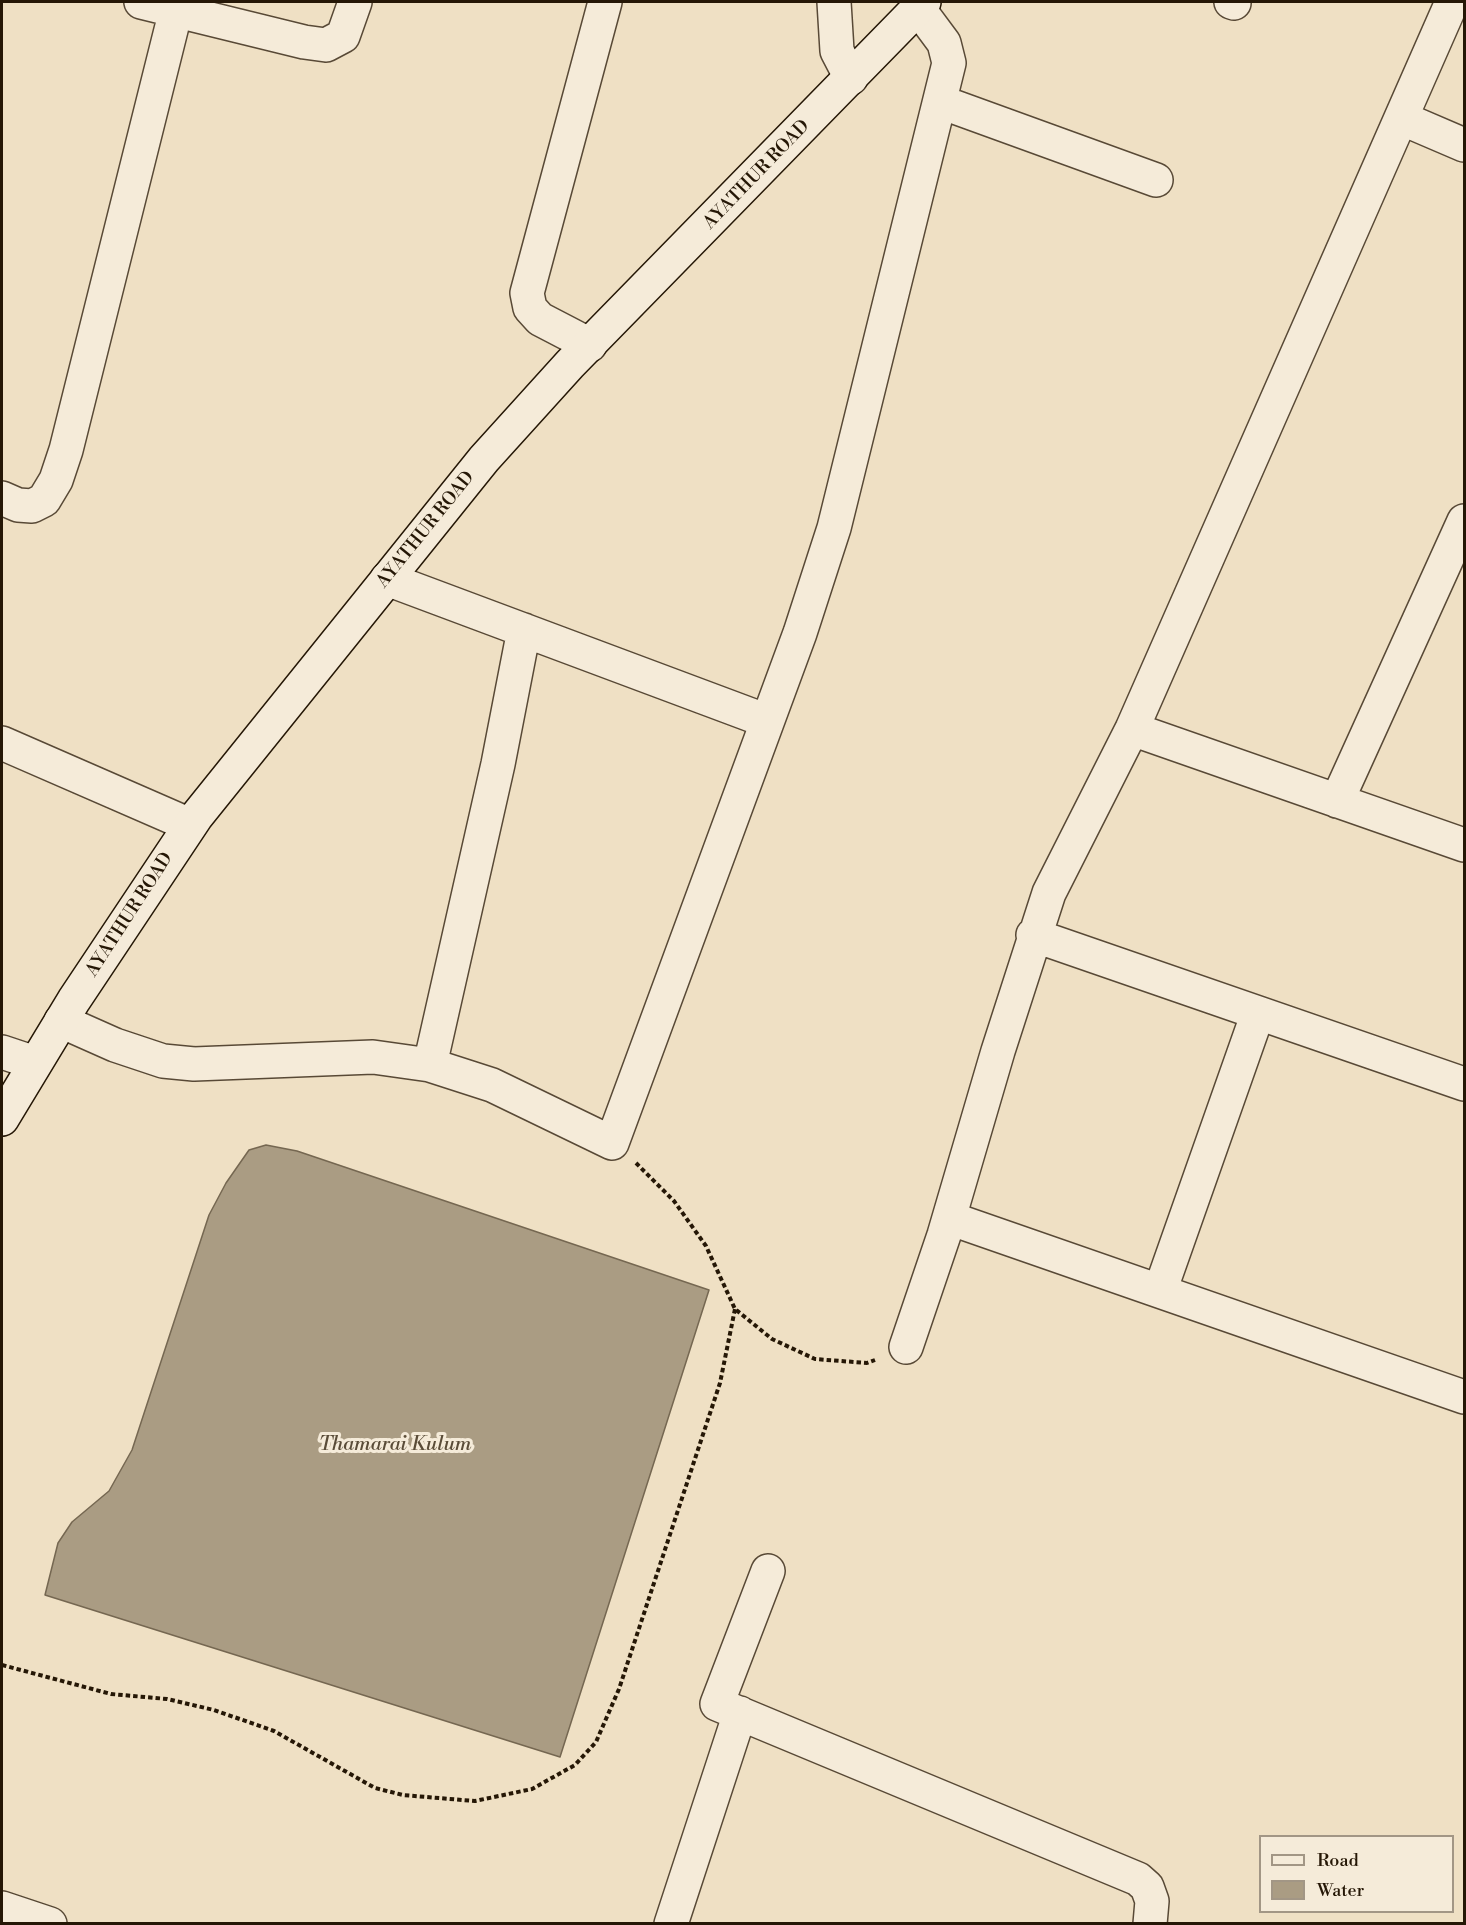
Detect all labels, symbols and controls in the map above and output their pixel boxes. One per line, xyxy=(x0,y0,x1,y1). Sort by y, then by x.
street label: AYATHUR ROAD xyxy=(699,116,815,234)
street label: AYATHUR ROAD xyxy=(372,467,480,593)
street label: AYATHUR ROAD xyxy=(82,849,178,981)
water label: Thamarai Kulum xyxy=(319,1433,471,1457)
legend xyxy=(1259,1835,1454,1913)
text: Road xyxy=(1317,1849,1359,1872)
text: Water xyxy=(1317,1879,1364,1902)

